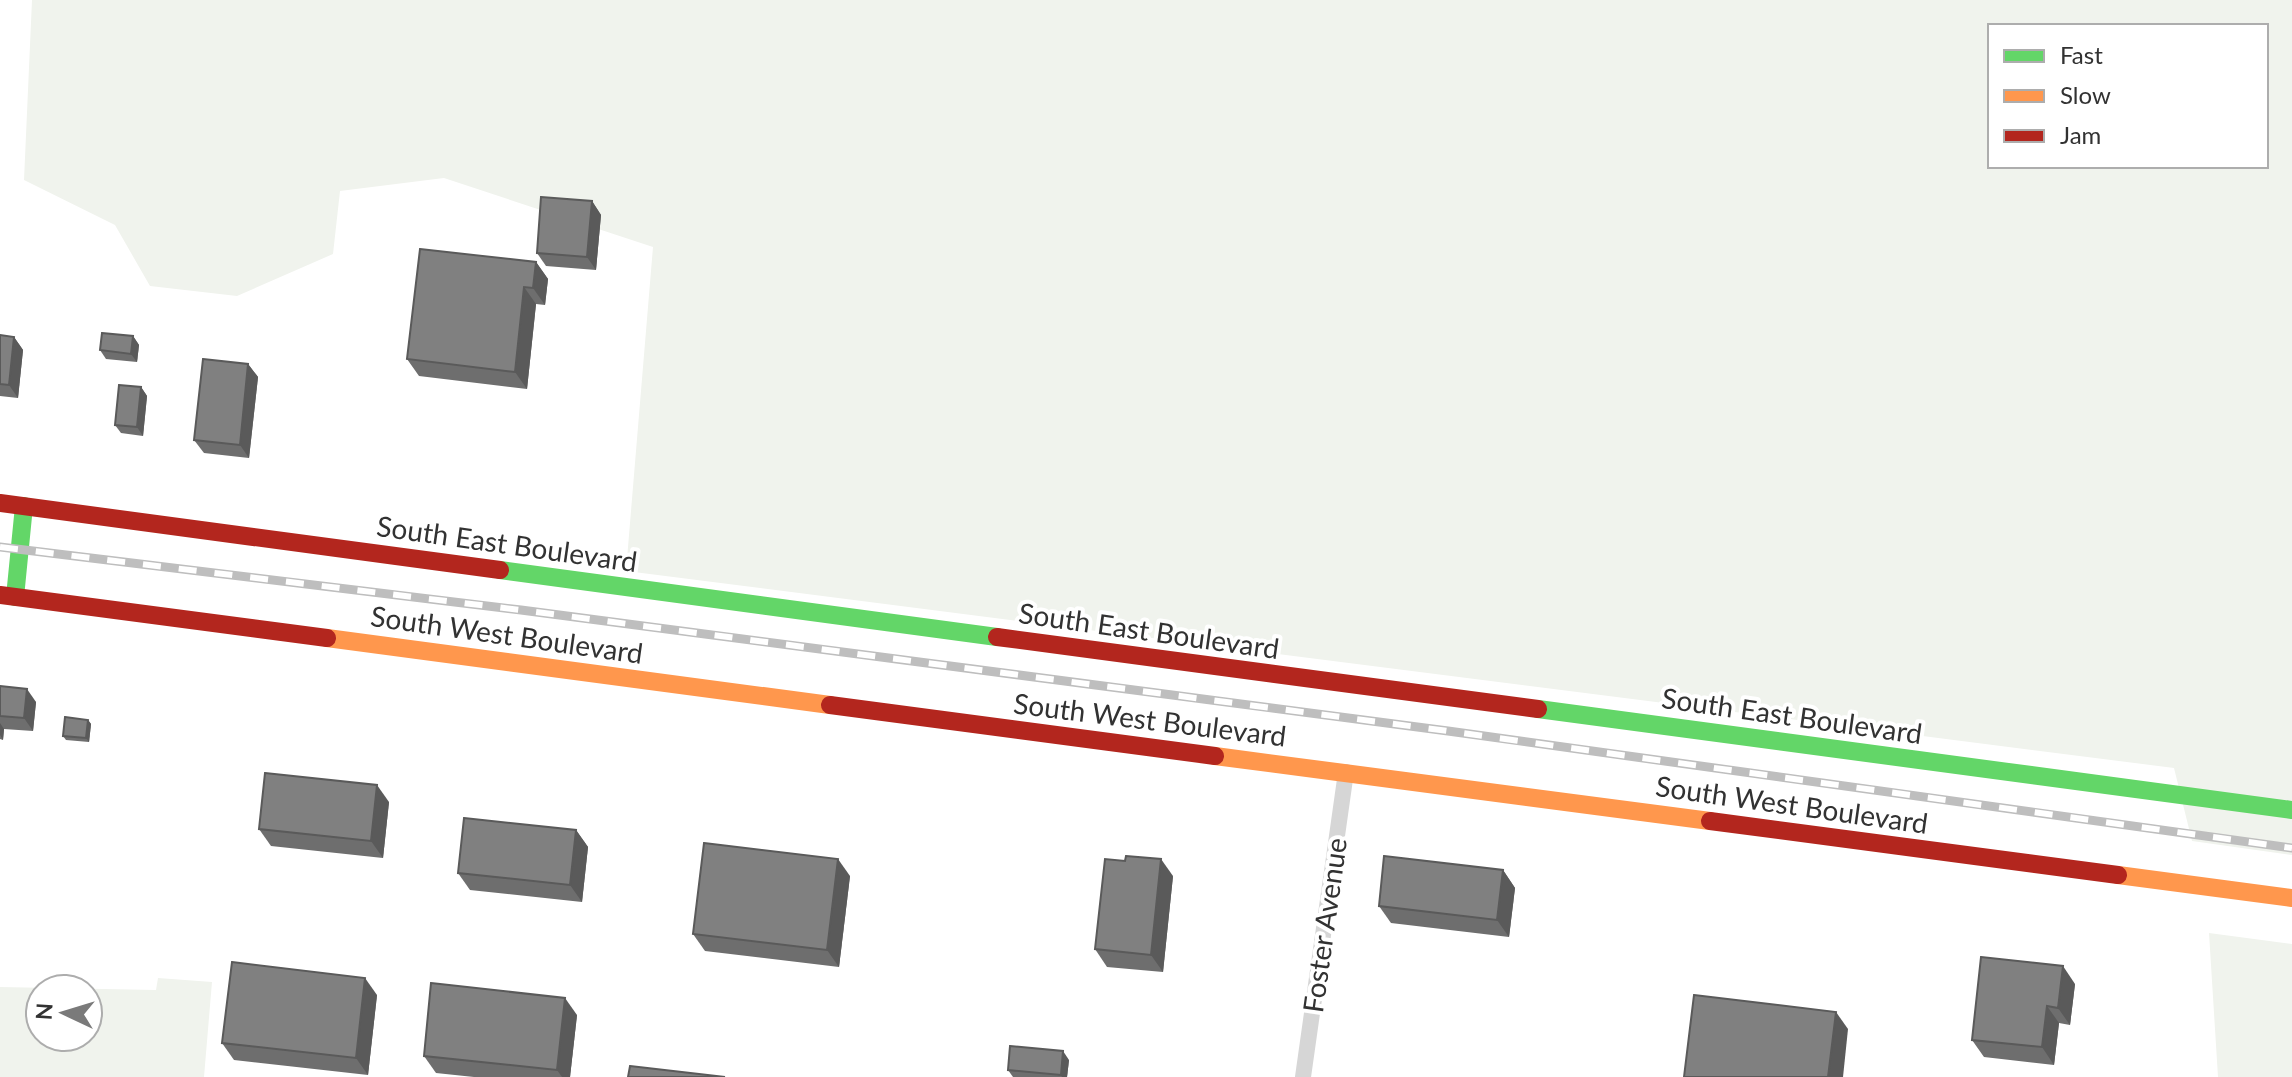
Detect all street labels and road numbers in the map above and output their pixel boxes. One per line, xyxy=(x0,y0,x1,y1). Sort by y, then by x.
street label: South East Boulevard xyxy=(375,508,639,578)
street label: South East Boulevard xyxy=(1017,595,1281,665)
street label: South West Boulevard xyxy=(369,598,645,670)
street label: South East Boulevard xyxy=(1660,680,1924,750)
street label: South West Boulevard xyxy=(1012,685,1288,753)
street label: South West Boulevard xyxy=(1654,768,1930,840)
street label: Foster Avenue xyxy=(1295,836,1353,1014)

